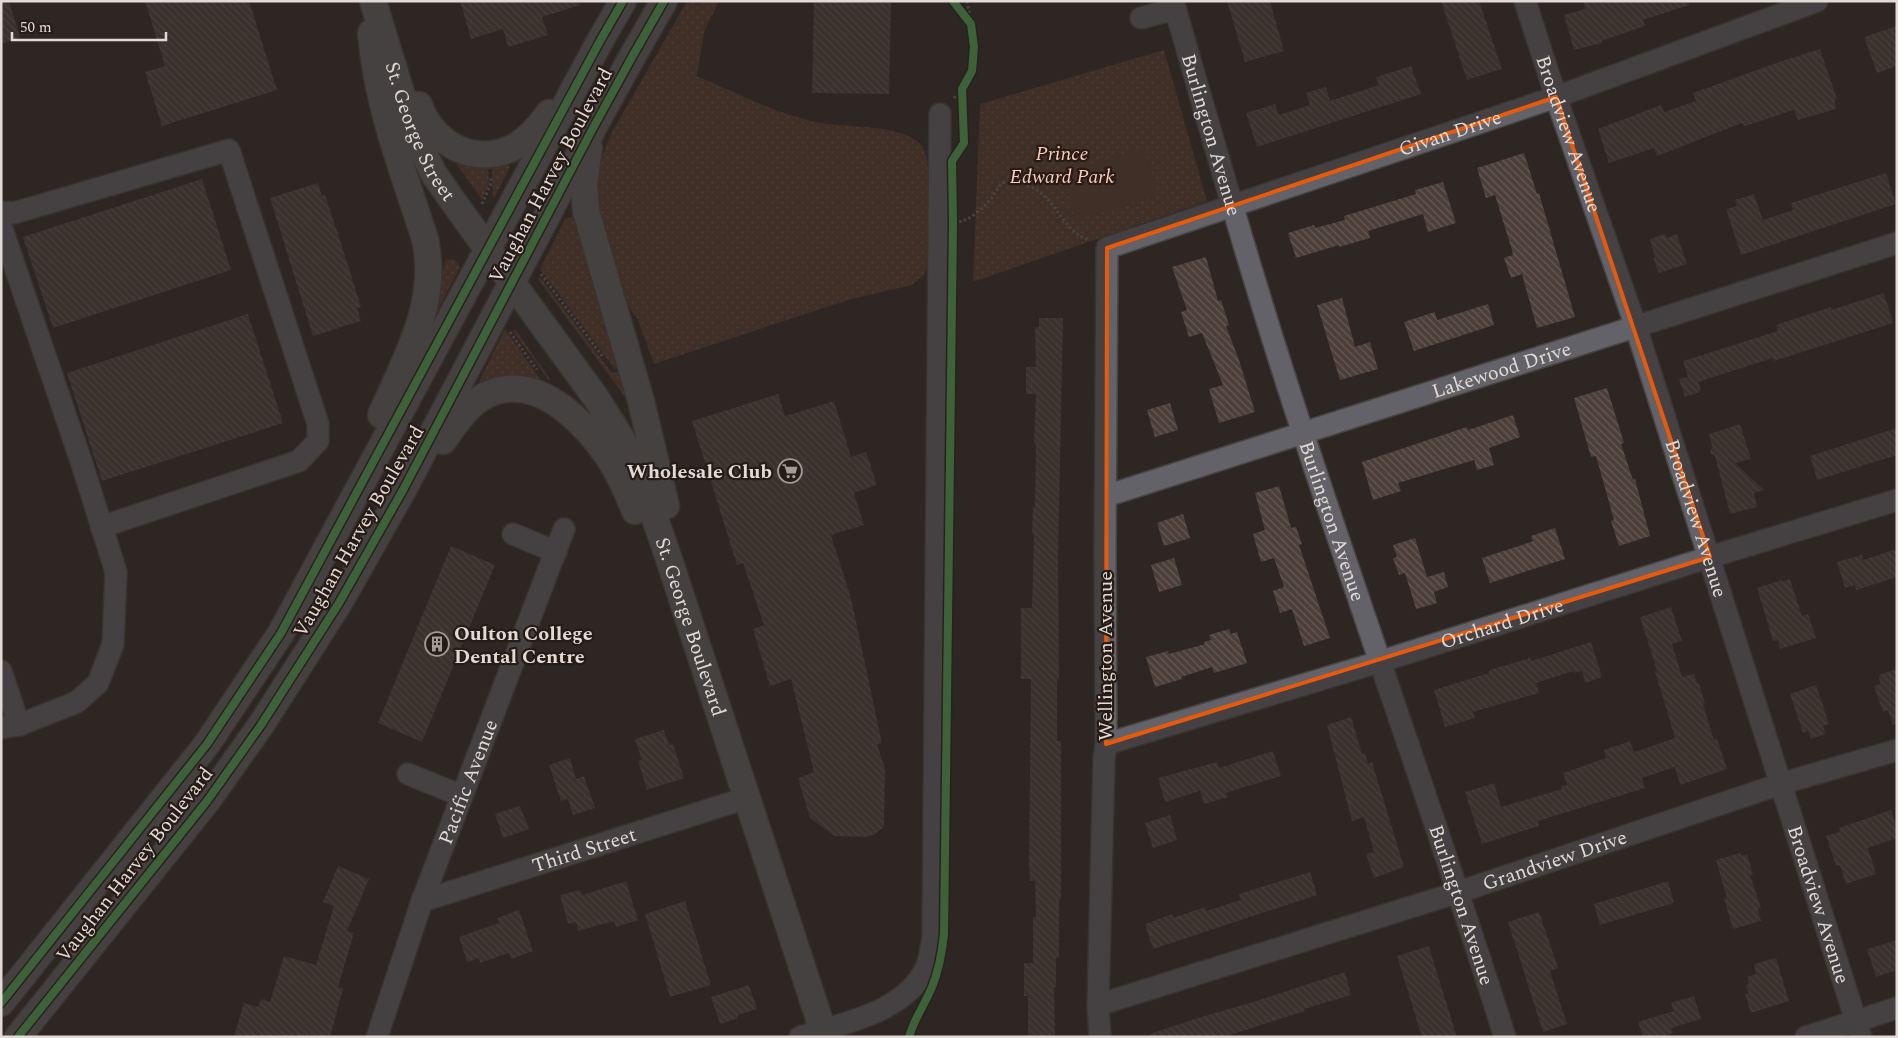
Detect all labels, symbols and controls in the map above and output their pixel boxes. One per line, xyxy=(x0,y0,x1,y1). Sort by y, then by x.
scale bar xyxy=(12,10,166,42)
text: 50 m xyxy=(20,16,52,39)
street label: Burlington Avenue xyxy=(1173,50,1249,219)
street label: Broadview Avenue xyxy=(1527,52,1609,217)
street label: St. George Street xyxy=(377,58,463,208)
street label: Vaughan Harvey Boulevard xyxy=(481,62,621,289)
street label: Givan Drive xyxy=(1395,102,1506,165)
park label: Prince Edward Park xyxy=(1009,139,1115,192)
street label: Lakewood Drive xyxy=(1428,334,1575,407)
street label: Vaughan Harvey Boulevard xyxy=(286,420,432,643)
street label: Broadview Avenue xyxy=(1656,436,1735,602)
street label: Burlington Avenue xyxy=(1291,437,1372,606)
place label: Wholesale Club xyxy=(627,457,772,487)
supermarket icon: Wholesale Club xyxy=(777,458,803,484)
street label: St. George Boulevard xyxy=(647,533,733,720)
street label: Wellington Avenue xyxy=(1091,571,1121,741)
street label: Orchard Drive xyxy=(1437,590,1568,658)
place label: Oulton College Dental Centre xyxy=(454,619,593,672)
building icon: Oulton College Dental Centre xyxy=(424,631,450,657)
street label: Pacific Avenue xyxy=(431,715,506,849)
street label: Vaughan Harvey Boulevard xyxy=(49,761,221,969)
street label: Third Street xyxy=(528,820,640,881)
street label: Burlington Avenue xyxy=(1420,821,1501,989)
street label: Broadview Avenue xyxy=(1779,822,1857,988)
street label: Grandview Drive xyxy=(1479,823,1631,899)

